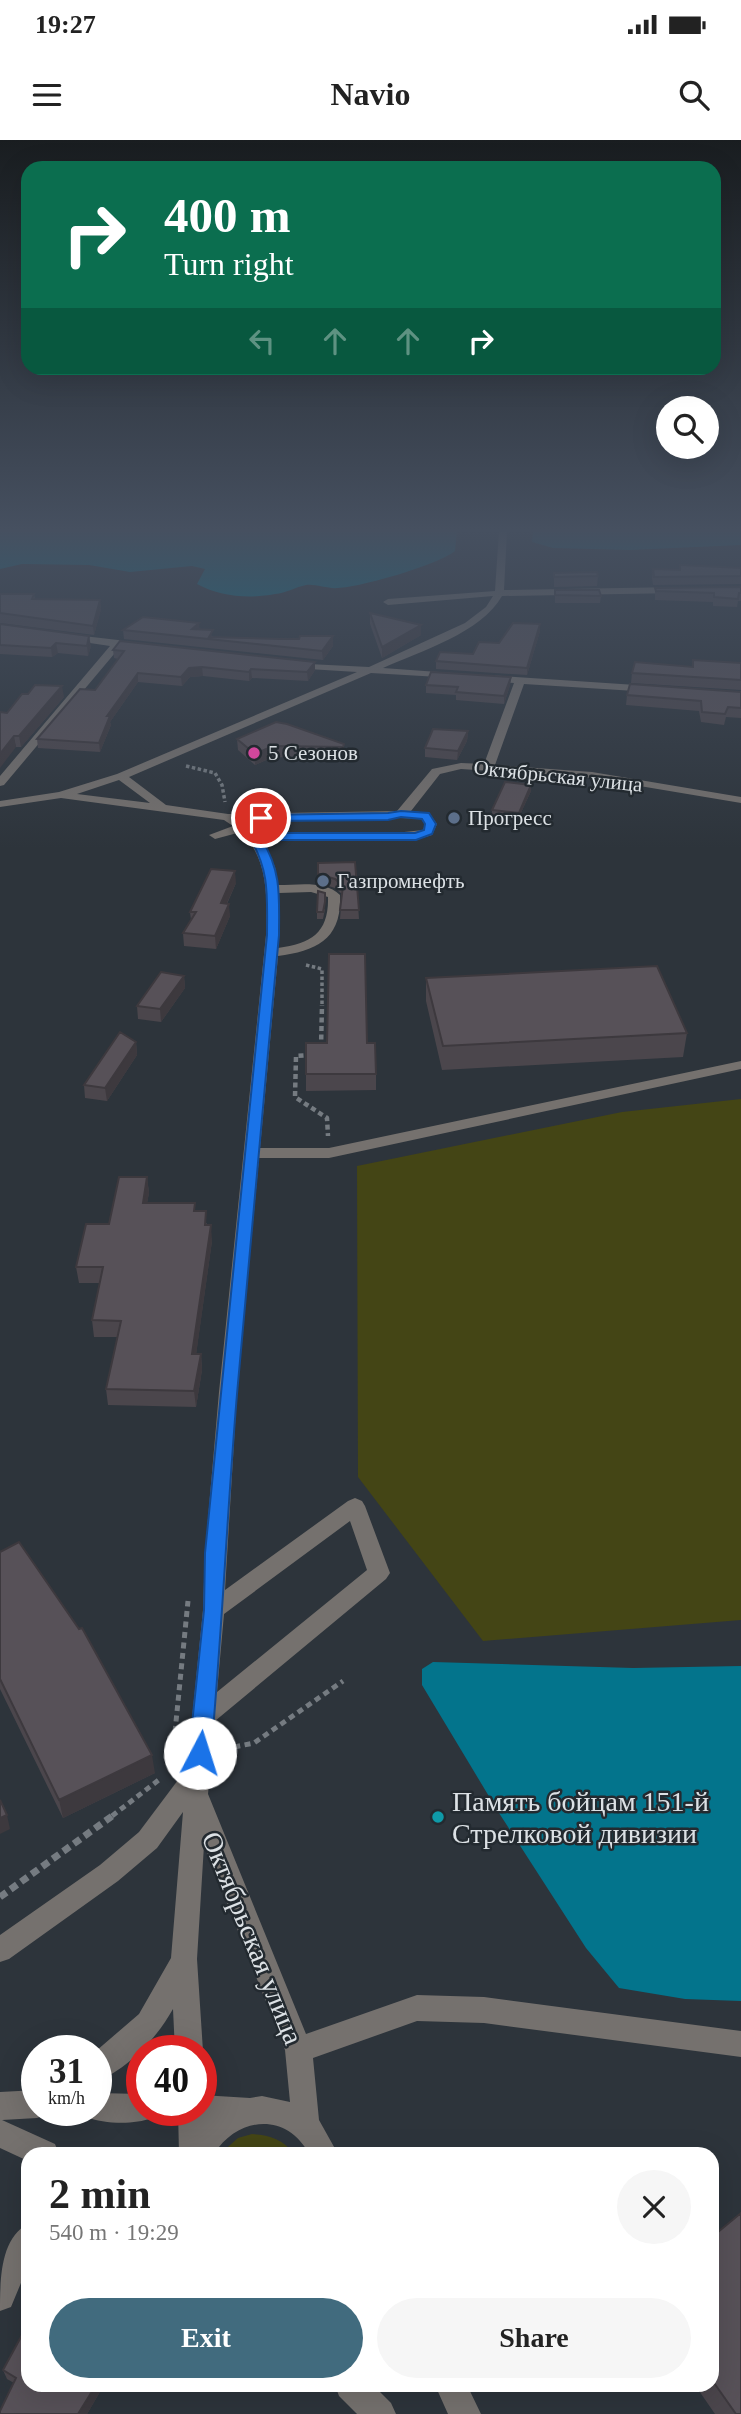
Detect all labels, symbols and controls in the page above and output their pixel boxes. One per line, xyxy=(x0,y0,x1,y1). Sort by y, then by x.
text: 19:27 xyxy=(35,10,96,39)
icon: menu xyxy=(28,76,66,114)
text: Navio xyxy=(331,76,411,112)
icon: search xyxy=(675,76,713,114)
text: 400 m xyxy=(164,188,291,243)
icon: right xyxy=(49,189,140,280)
text: Turn right xyxy=(164,246,294,282)
icon: left xyxy=(243,322,281,360)
icon: ahead xyxy=(316,322,354,360)
icon: ahead xyxy=(389,322,427,360)
icon: right xyxy=(462,322,500,360)
map controls xyxy=(656,396,719,459)
button: search xyxy=(656,396,719,459)
place label: 5 Сезонов xyxy=(268,741,358,765)
marker: 5 Сезонов xyxy=(246,745,262,761)
street label: Октябрьская улица xyxy=(472,755,644,797)
pin xyxy=(231,788,291,848)
icon: arrive xyxy=(242,799,280,837)
place label: Прогресс xyxy=(468,806,552,830)
marker: Прогресс xyxy=(446,810,462,826)
place label: Газпромнефть xyxy=(337,869,465,893)
marker: Газпромнефть xyxy=(315,873,331,889)
position arrow xyxy=(163,1716,237,1790)
place label: Память бойцам 151-й Стрелковой дивизии xyxy=(452,1786,709,1849)
marker: Память бойцам 151-й Стрелковой дивизии xyxy=(430,1809,446,1825)
street label: Октябрьская улица xyxy=(196,1827,310,2049)
speed limit sign: 40 xyxy=(126,2035,217,2126)
text: 31 xyxy=(49,2052,84,2091)
text: km/h xyxy=(48,2088,85,2108)
button: close xyxy=(617,2170,691,2244)
text: 2 min xyxy=(49,2171,151,2217)
text: 540 m · 19:29 xyxy=(49,2220,179,2245)
button: Exit xyxy=(49,2298,363,2378)
button: Share xyxy=(377,2298,691,2378)

